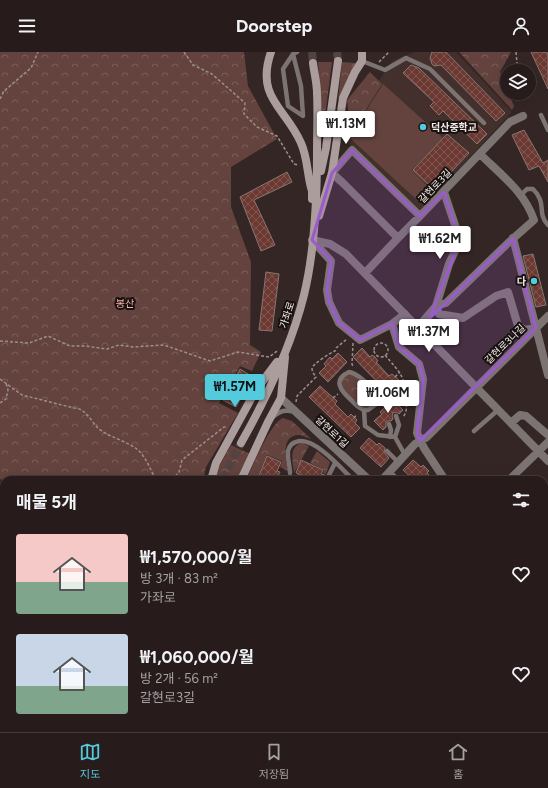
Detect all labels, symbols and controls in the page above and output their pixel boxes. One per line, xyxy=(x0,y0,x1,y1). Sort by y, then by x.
icon: menu xyxy=(16,15,38,37)
text: Doorstep xyxy=(236,15,312,37)
icon: person xyxy=(510,15,532,37)
map controls xyxy=(500,64,536,100)
button: layers xyxy=(500,64,536,100)
pin: ₩1.13M xyxy=(313,111,379,145)
text: ₩1.13M xyxy=(326,116,366,131)
place label: 덕산중학교 xyxy=(431,121,477,134)
marker: 덕산중학교 xyxy=(418,122,428,132)
street label: 갈현로3길 xyxy=(416,166,454,206)
pin: ₩1.62M xyxy=(407,226,473,260)
text: ₩1.62M xyxy=(419,231,461,246)
place label: 다 xyxy=(517,275,526,288)
marker: 다 xyxy=(529,276,539,286)
park label: 봉산 xyxy=(116,297,134,310)
street label: 가좌로 xyxy=(277,300,297,330)
pin: ₩1.37M xyxy=(396,319,462,353)
street label: 갈현로3나길 xyxy=(482,321,528,367)
text: ₩1.37M xyxy=(408,324,450,339)
pin: ₩1.57M xyxy=(202,374,268,408)
text: ₩1.57M xyxy=(214,379,256,394)
pin: ₩1.06M xyxy=(355,380,421,414)
text: ₩1.06M xyxy=(366,385,410,400)
street label: 갈현로1길 xyxy=(313,413,351,451)
icon: filters xyxy=(510,489,532,511)
text: 매물 5개 xyxy=(16,492,77,512)
text: ₩1,570,000/월 xyxy=(140,547,252,567)
icon: home xyxy=(48,550,96,598)
icon: heart xyxy=(510,563,532,585)
text: 방 3개 · 83 m² xyxy=(140,571,218,586)
text: 가좌로 xyxy=(140,590,176,605)
text: ₩1,060,000/월 xyxy=(140,647,254,667)
icon: home xyxy=(48,650,96,698)
icon: heart xyxy=(510,663,532,685)
text: 방 2개 · 56 m² xyxy=(140,671,218,686)
text: 갈현로3길 xyxy=(140,690,195,705)
tab: 지도 xyxy=(79,741,101,781)
tab: 저장됨 xyxy=(259,741,289,781)
tab: 홈 xyxy=(447,741,469,781)

